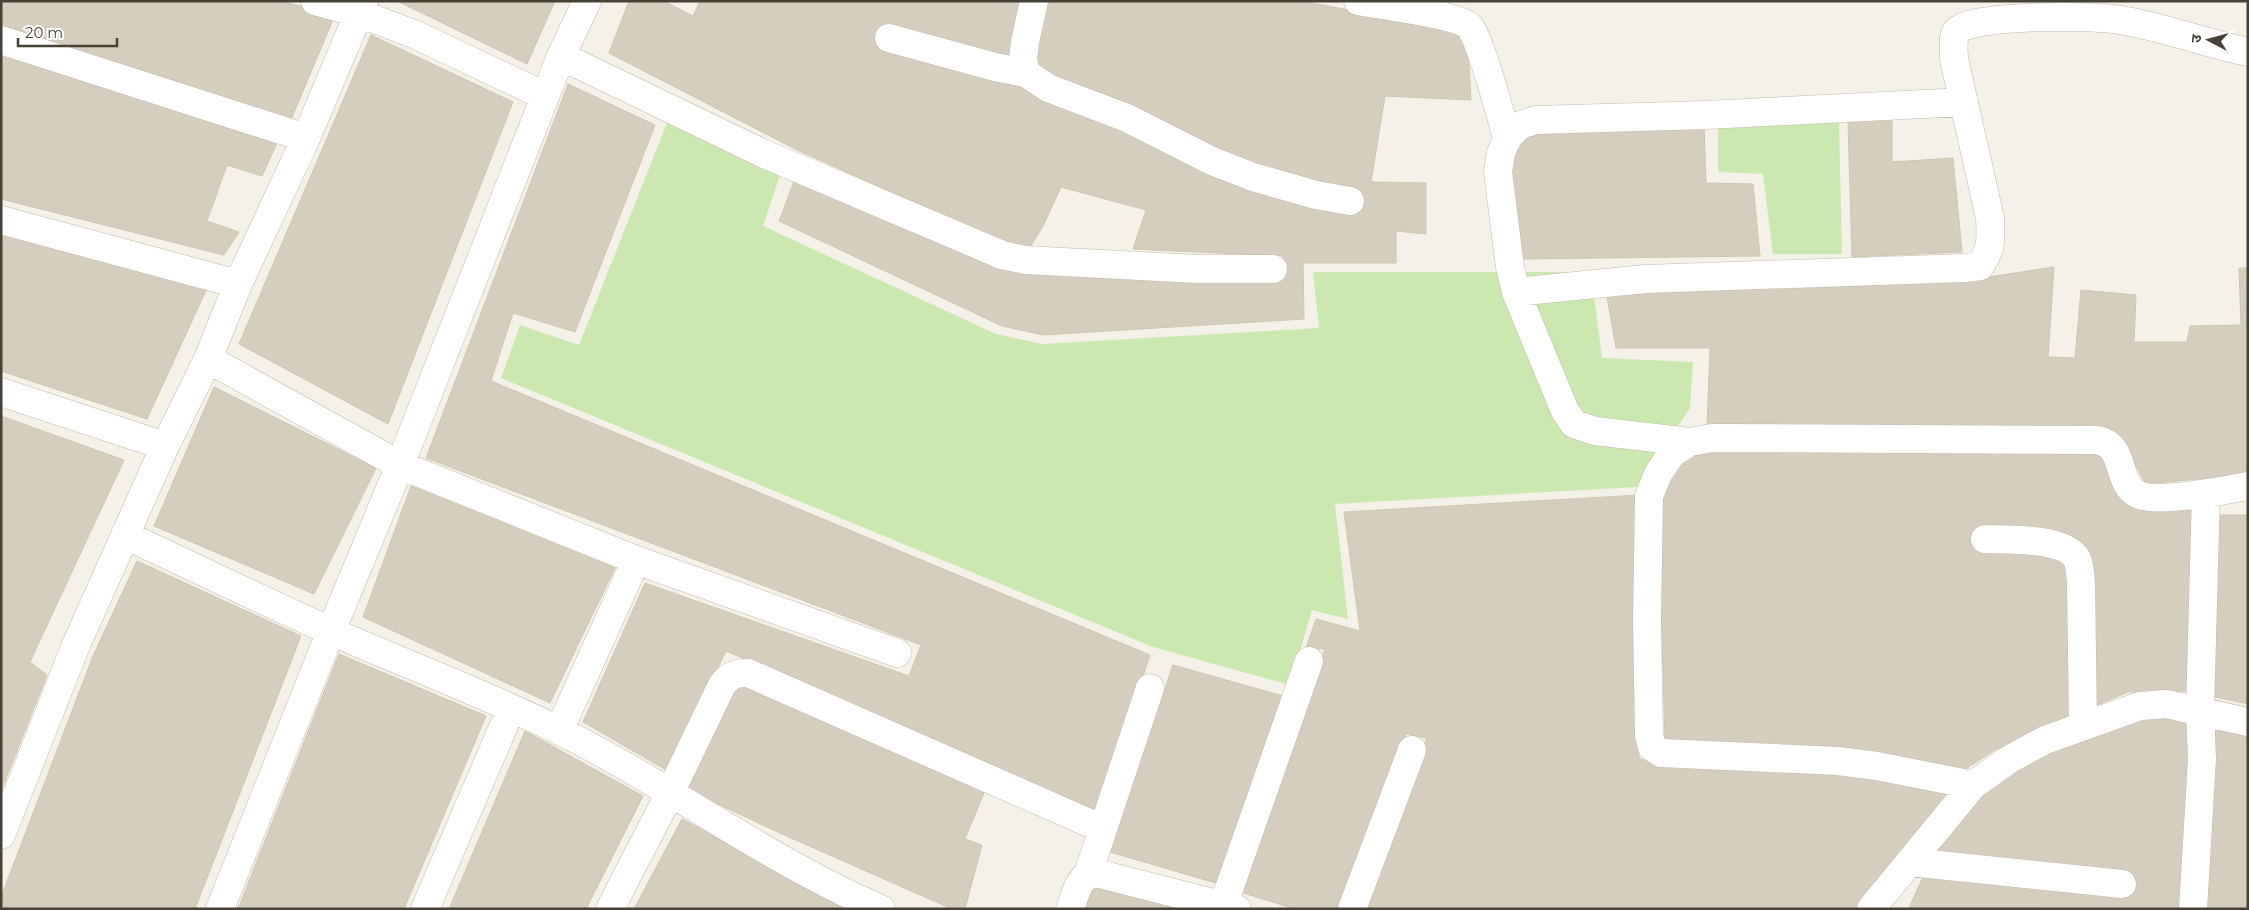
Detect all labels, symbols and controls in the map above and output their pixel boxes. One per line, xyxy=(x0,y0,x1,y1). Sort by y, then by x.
scale bar xyxy=(18,15,116,47)
north arrow xyxy=(2184,15,2234,65)
text: 20 m xyxy=(25,23,63,42)
text: उ xyxy=(2187,33,2206,44)

